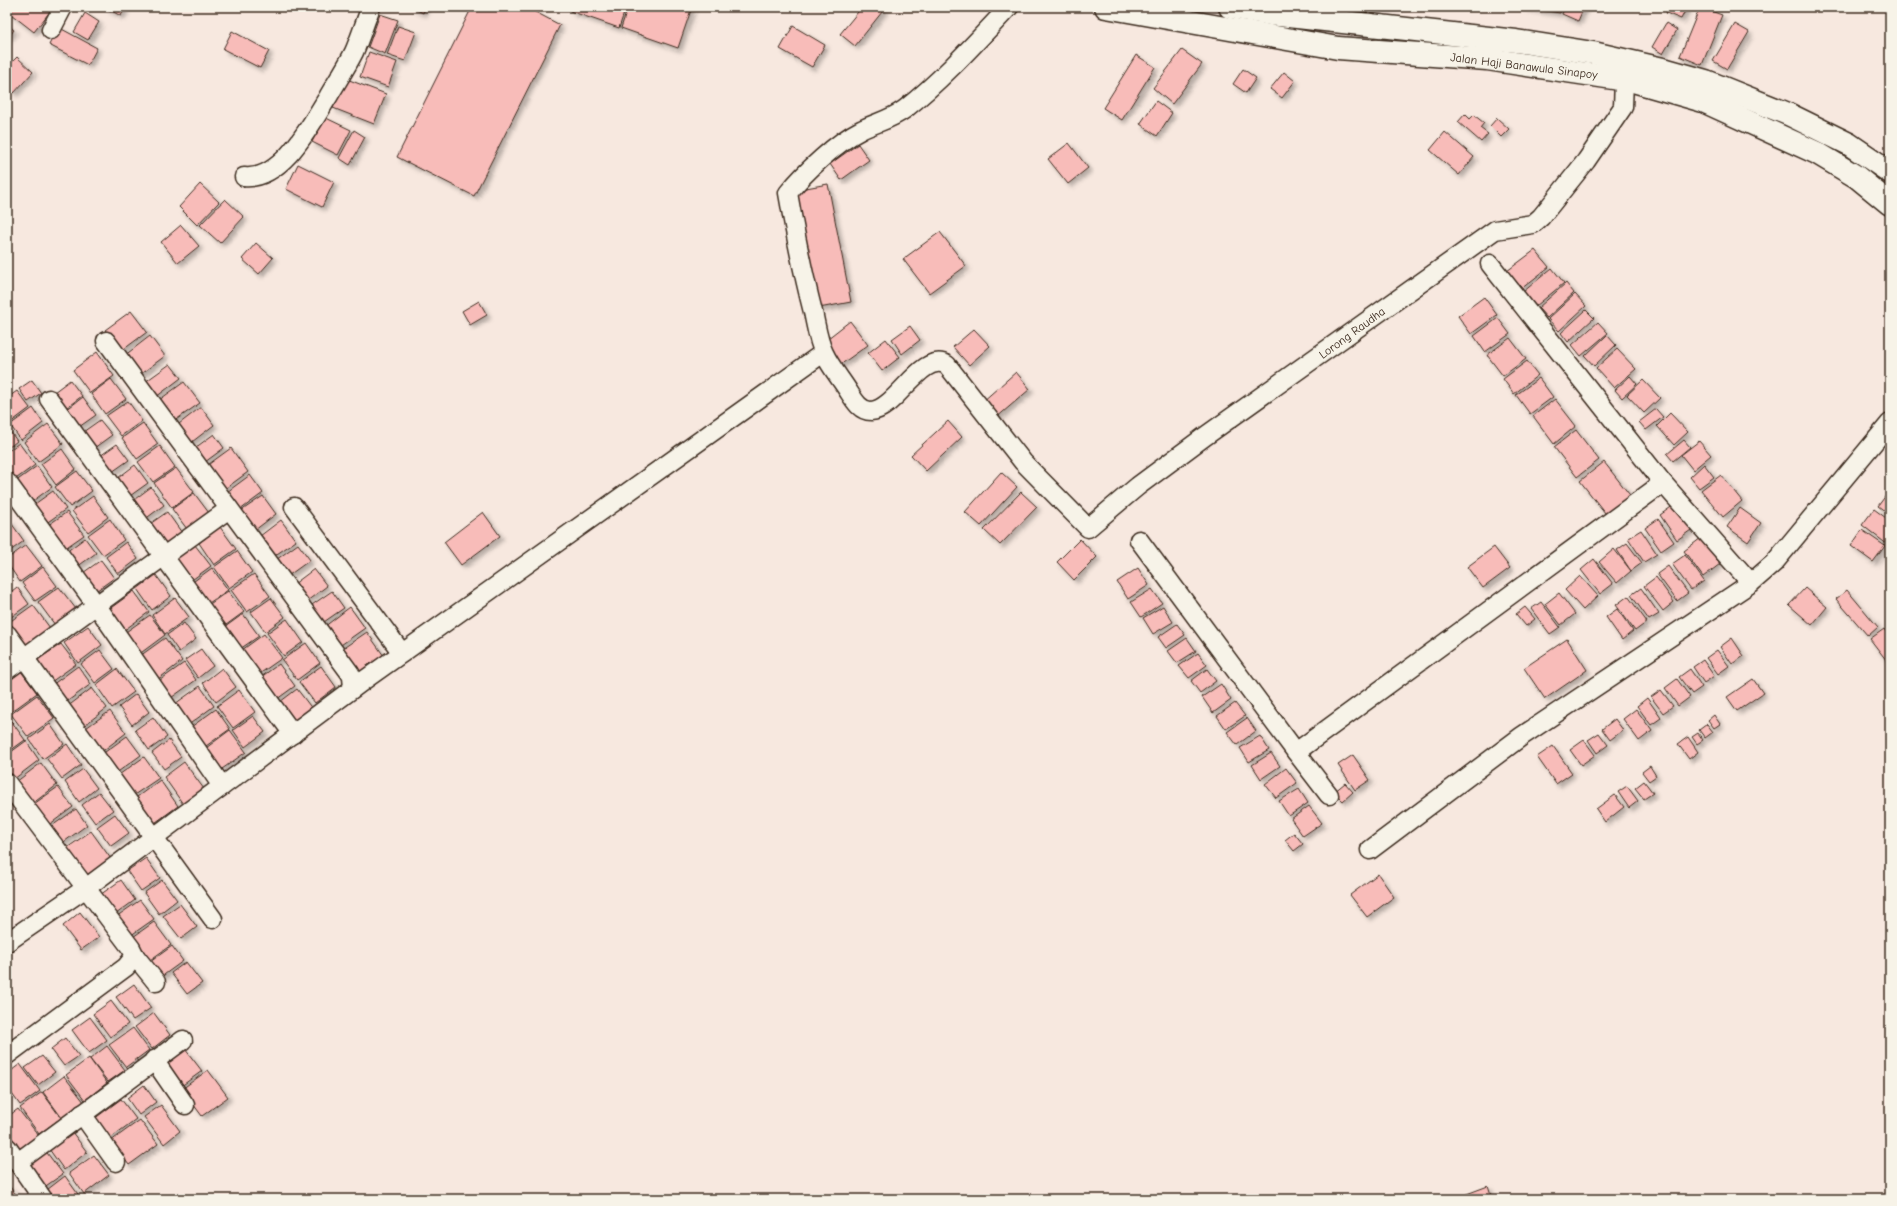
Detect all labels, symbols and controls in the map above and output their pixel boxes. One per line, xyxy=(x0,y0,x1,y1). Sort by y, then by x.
street label: Jalan Haji Banawula Sinapoy xyxy=(1450,50,1599,82)
street label: Lorong Raudha xyxy=(1316,304,1388,362)

